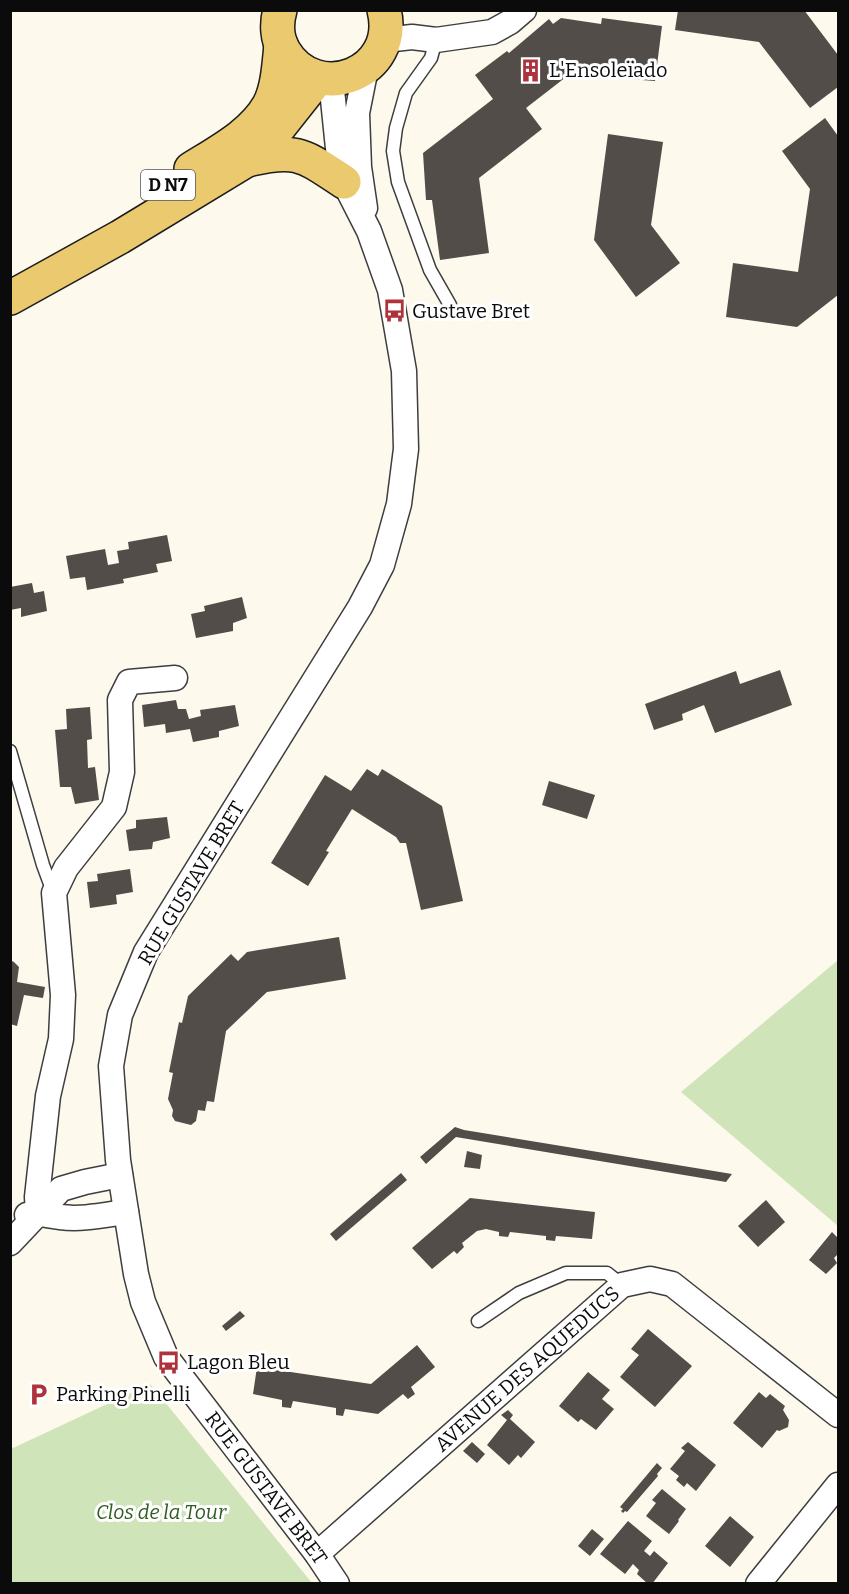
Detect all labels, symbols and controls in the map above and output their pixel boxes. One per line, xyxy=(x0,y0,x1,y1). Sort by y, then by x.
building icon: L'Ensoleïado xyxy=(518,57,544,83)
place label: L'Ensoleïado xyxy=(549,58,667,82)
road number: D N7 xyxy=(141,170,195,200)
bus stop icon: Gustave Bret xyxy=(381,298,407,324)
place label: Gustave Bret xyxy=(412,299,530,323)
street label: RUE GUSTAVE BRET xyxy=(133,797,249,969)
street label: AVENUE DES AQUEDUCS xyxy=(430,1281,624,1457)
bus stop icon: Lagon Bleu xyxy=(156,1349,182,1375)
place label: Lagon Bleu xyxy=(187,1350,290,1374)
parking icon: Parking Pinelli xyxy=(25,1381,51,1407)
place label: Parking Pinelli xyxy=(56,1382,190,1406)
street label: RUE GUSTAVE BRET xyxy=(200,1407,333,1569)
park label: Clos de la Tour xyxy=(96,1500,227,1524)

